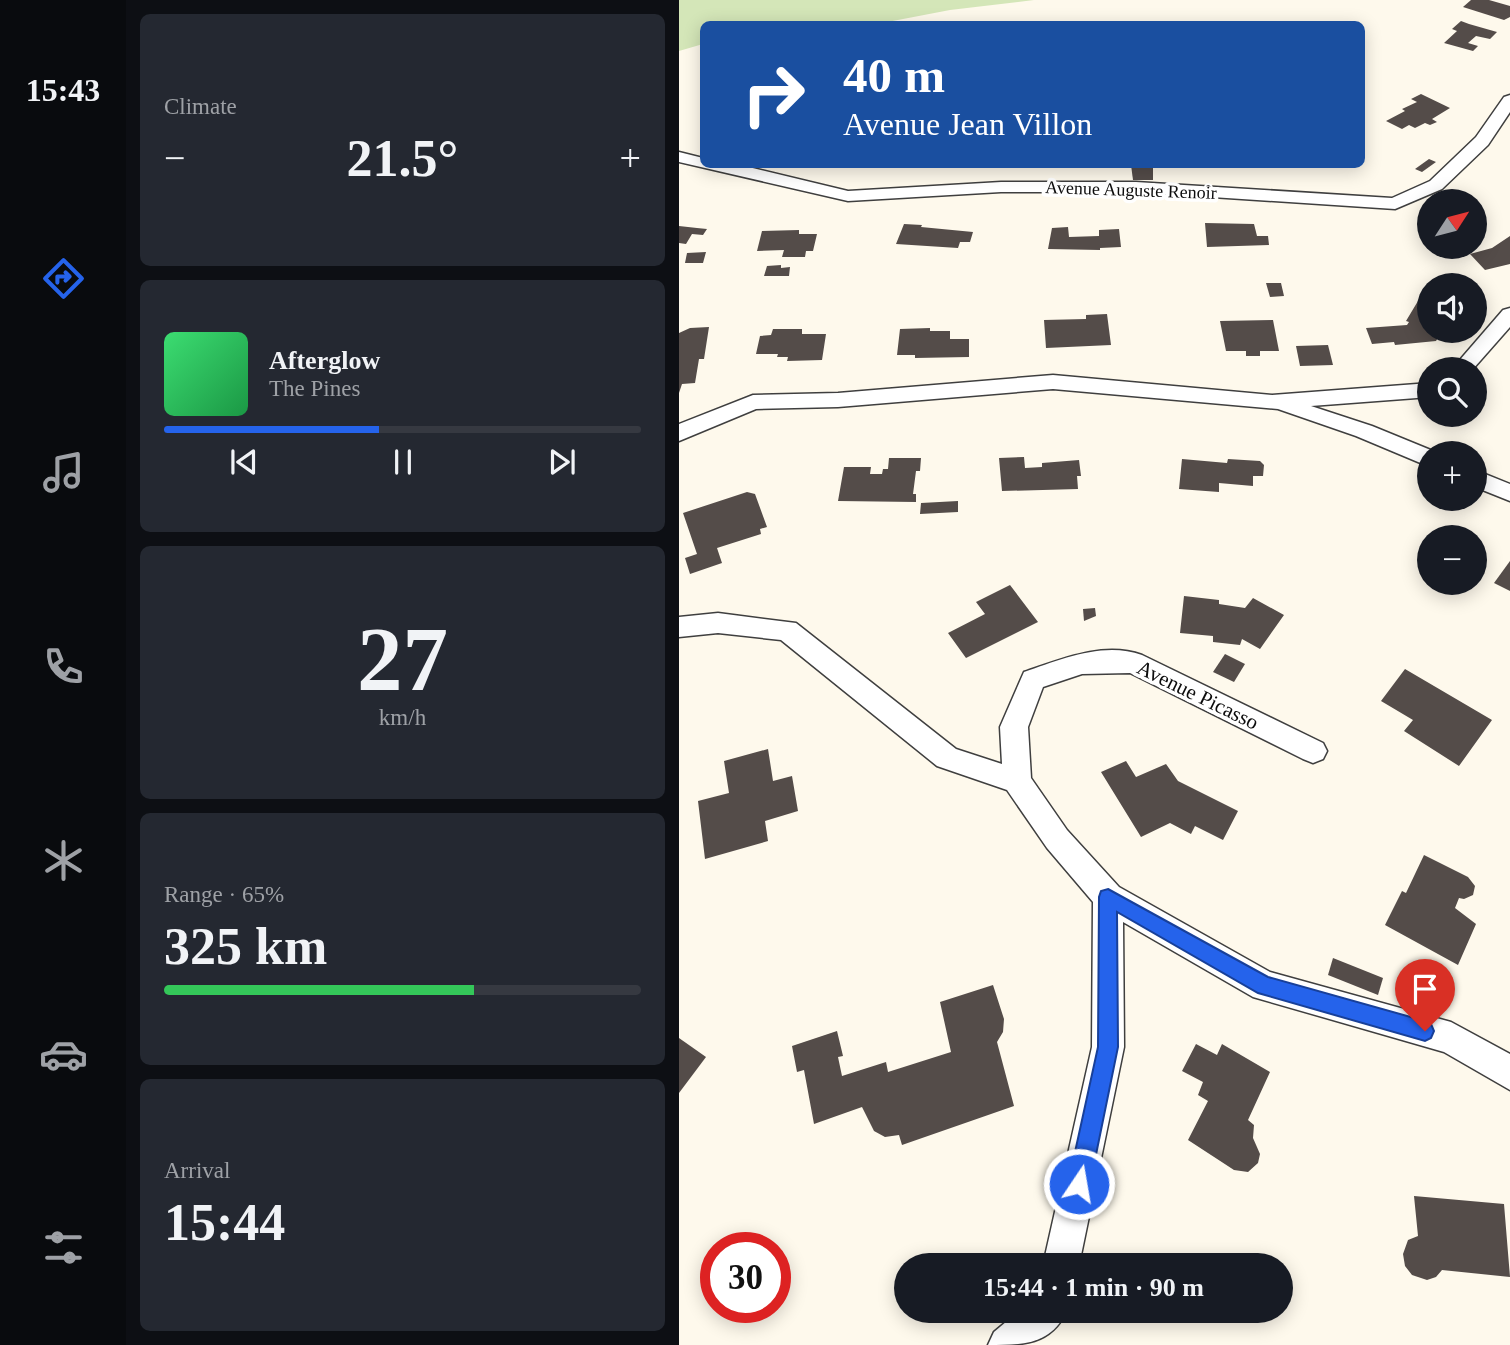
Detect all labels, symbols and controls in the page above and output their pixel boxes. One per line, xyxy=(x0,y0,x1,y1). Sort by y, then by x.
text: 40 m xyxy=(843,48,945,103)
icon: right xyxy=(728,49,819,140)
text: 15:43 xyxy=(26,72,100,108)
text: Climate xyxy=(164,94,237,119)
text: Avenue Jean Villon xyxy=(843,106,1092,142)
text: 21.5° xyxy=(347,130,458,187)
text: − xyxy=(164,137,185,179)
text: + xyxy=(620,137,641,179)
street label: Avenue Auguste Renoir xyxy=(1045,177,1217,203)
north arrow xyxy=(1417,189,1487,259)
map controls xyxy=(1417,189,1487,595)
icon: directions xyxy=(39,254,88,303)
button: sound xyxy=(1417,273,1487,343)
text: Afterglow xyxy=(269,346,380,375)
button: search xyxy=(1417,357,1487,427)
text: The Pines xyxy=(269,376,360,401)
button: + xyxy=(1417,441,1487,511)
icon: previous xyxy=(225,443,263,481)
icon: pause xyxy=(384,443,422,481)
icon: next xyxy=(543,443,581,481)
icon: music xyxy=(39,448,88,497)
button: − xyxy=(1417,525,1487,595)
text: 27 xyxy=(357,609,448,710)
icon: phone xyxy=(39,642,88,691)
street label: Avenue Picasso xyxy=(1133,655,1263,735)
text: km/h xyxy=(379,705,426,730)
icon: climate xyxy=(39,836,88,885)
text: Range · 65% xyxy=(164,882,284,907)
text: 325 km xyxy=(164,918,327,975)
pin xyxy=(1395,959,1455,1031)
icon: arrive xyxy=(1406,970,1444,1008)
icon: car xyxy=(39,1030,88,1079)
position arrow xyxy=(1042,1147,1116,1221)
text: Arrival xyxy=(164,1158,230,1183)
text: 15:44 xyxy=(164,1194,285,1251)
icon: filters xyxy=(39,1223,88,1272)
speed limit sign: 30 xyxy=(700,1232,791,1323)
text: 15:44 · 1 min · 90 m xyxy=(983,1273,1204,1302)

